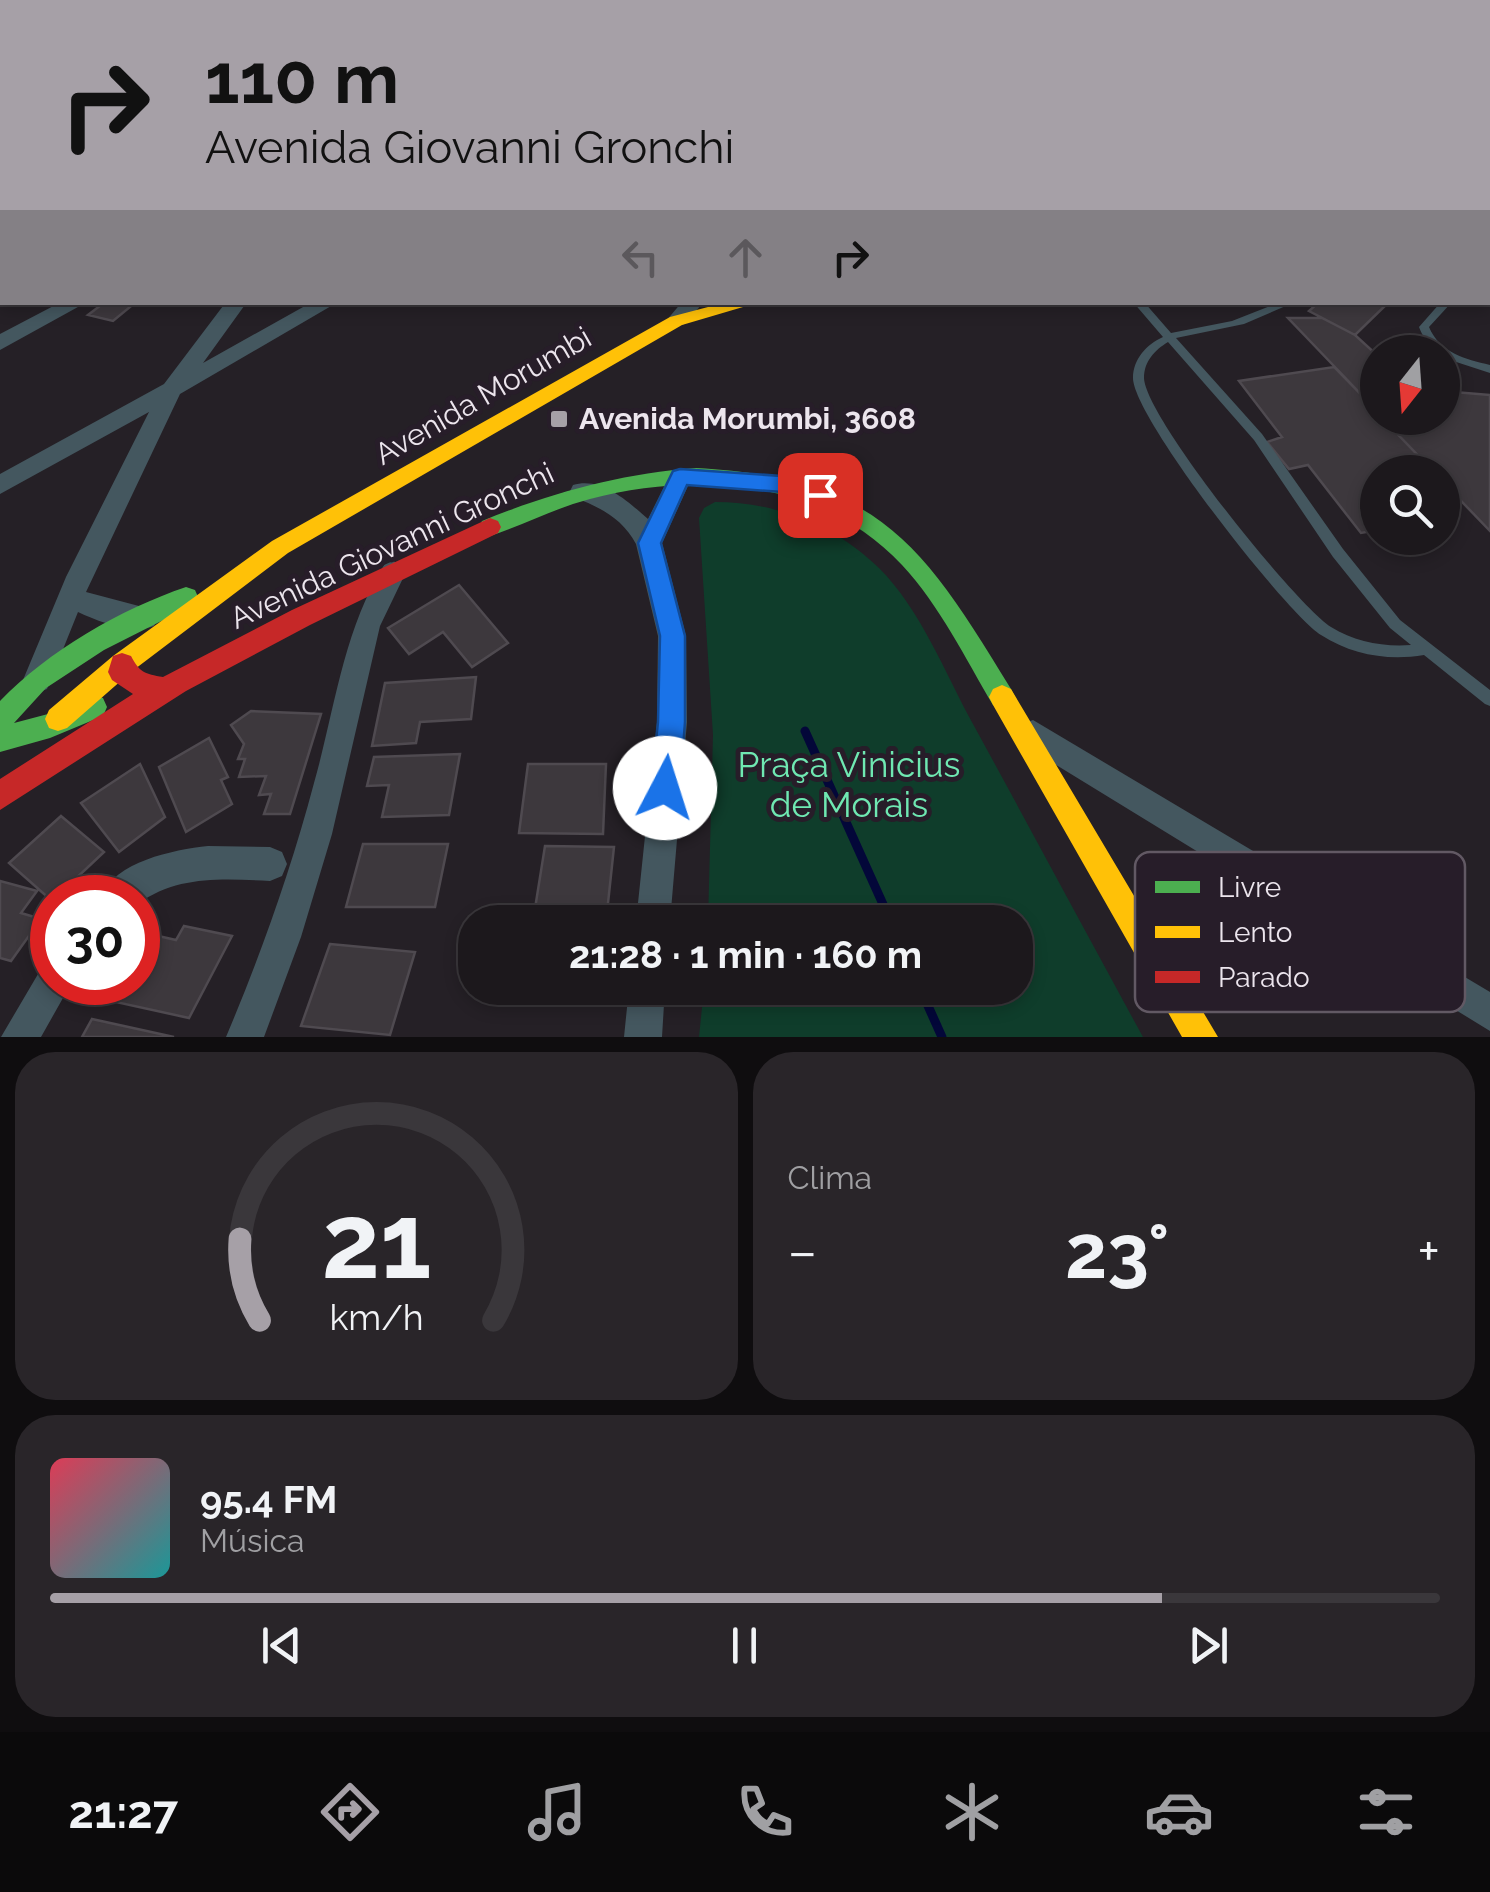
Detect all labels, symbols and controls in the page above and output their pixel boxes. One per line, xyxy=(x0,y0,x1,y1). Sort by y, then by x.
text: 110 m xyxy=(205,37,399,119)
icon: right xyxy=(40,40,170,170)
text: Avenida Giovanni Gronchi xyxy=(205,121,734,174)
icon: left xyxy=(613,230,668,285)
icon: ahead xyxy=(718,230,773,285)
icon: right xyxy=(823,230,878,285)
street label: Avenida Morumbi xyxy=(368,319,597,472)
north arrow xyxy=(1360,335,1460,435)
map controls xyxy=(1360,335,1460,555)
place label: Avenida Morumbi, 3608 xyxy=(579,401,916,436)
marker: Avenida Morumbi, 3608 xyxy=(548,408,570,430)
pin xyxy=(778,453,863,538)
street label: Avenida Giovanni Gronchi xyxy=(224,455,559,636)
button: search xyxy=(1360,455,1460,555)
icon: arrive xyxy=(793,468,848,523)
position arrow xyxy=(613,736,717,840)
park label: Praça Vinicius de Morais xyxy=(737,744,961,825)
legend xyxy=(1135,852,1465,1012)
text: Livre xyxy=(1218,871,1281,904)
speed limit sign: 30 xyxy=(30,875,160,1005)
text: Lento xyxy=(1218,916,1292,949)
text: 21:28 · 1 min · 160 m xyxy=(569,932,922,977)
text: Parado xyxy=(1218,961,1310,994)
text: Clima xyxy=(788,1159,872,1196)
text: 21 xyxy=(321,1180,431,1302)
text: 23° xyxy=(1065,1207,1169,1296)
text: − xyxy=(788,1219,817,1284)
text: + xyxy=(1417,1219,1440,1284)
text: km/h xyxy=(329,1296,423,1338)
text: 95.4 FM xyxy=(200,1477,337,1522)
text: Música xyxy=(200,1522,305,1559)
icon: previous xyxy=(254,1618,309,1673)
icon: pause xyxy=(717,1618,772,1673)
icon: next xyxy=(1181,1618,1236,1673)
icon: directions xyxy=(315,1777,385,1847)
icon: music xyxy=(522,1777,592,1847)
icon: phone xyxy=(730,1777,800,1847)
icon: climate xyxy=(937,1777,1007,1847)
icon: car xyxy=(1144,1777,1214,1847)
icon: filters xyxy=(1351,1777,1421,1847)
text: 21:27 xyxy=(69,1786,178,1839)

